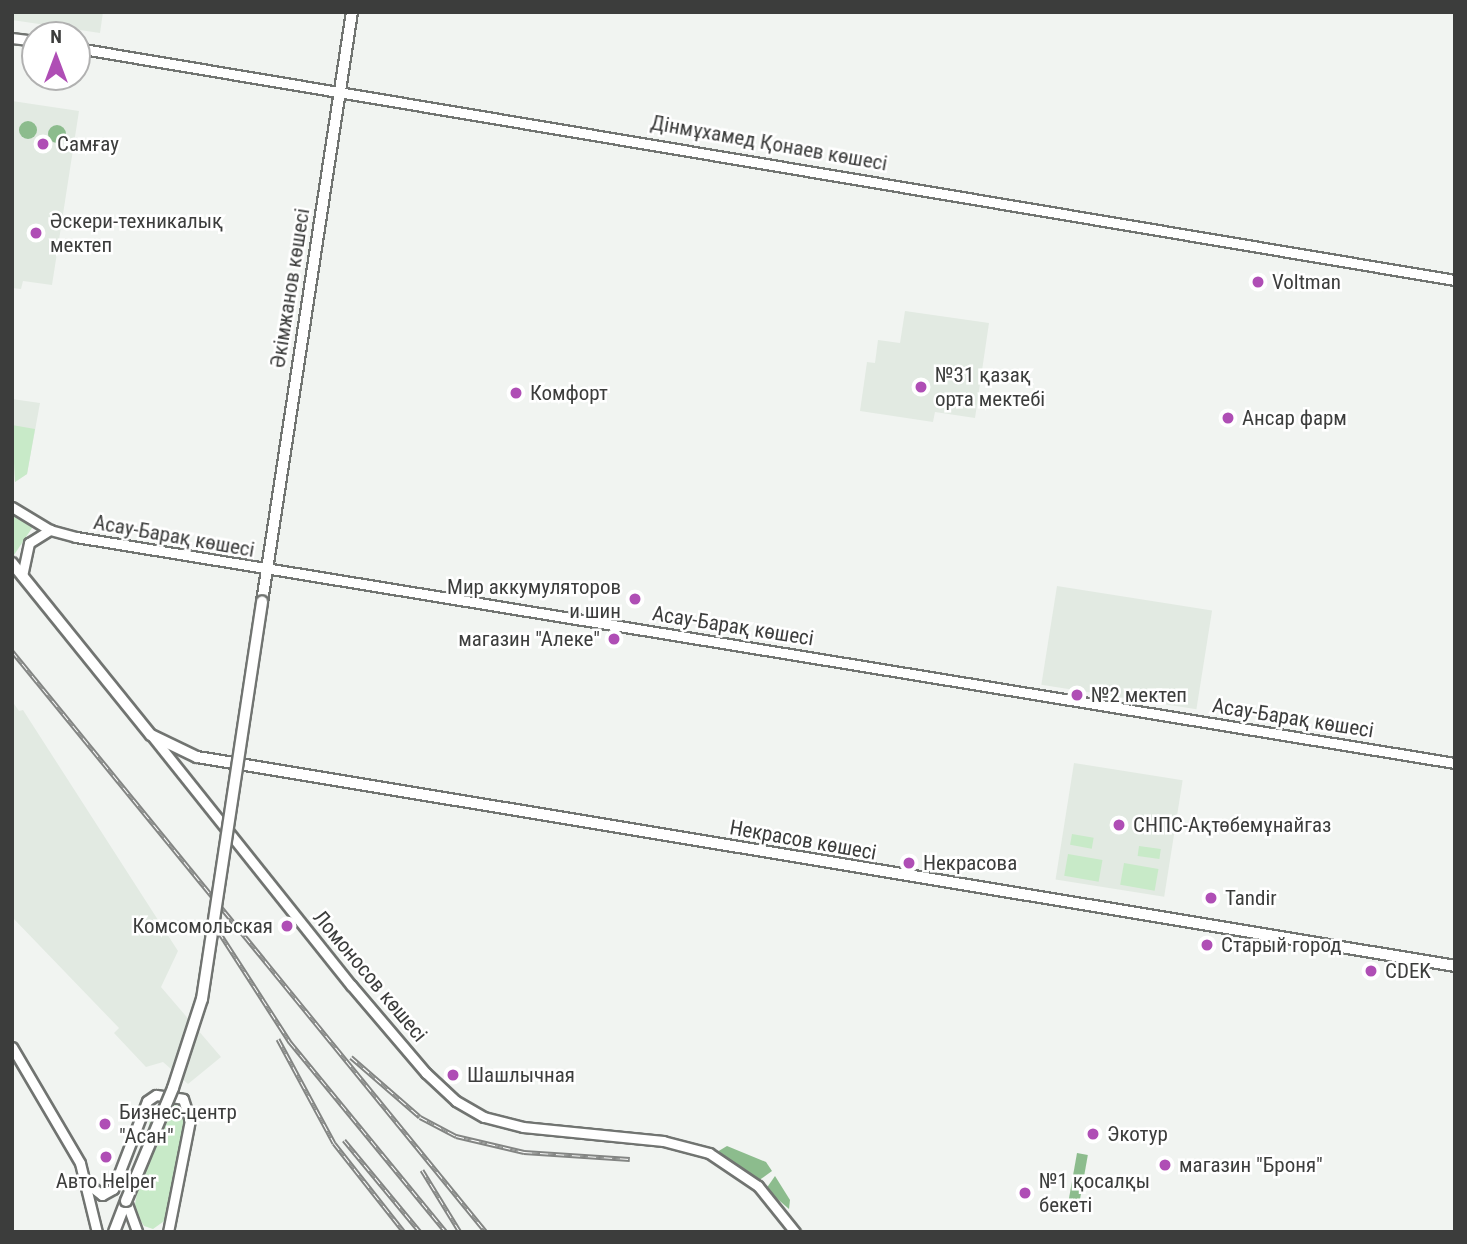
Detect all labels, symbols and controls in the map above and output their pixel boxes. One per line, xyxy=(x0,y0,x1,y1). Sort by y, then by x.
north arrow xyxy=(21,21,91,91)
text: N xyxy=(50,25,62,48)
street label: Дінмұхамед Қонаев көшесі xyxy=(649,110,889,176)
place label: Самғау xyxy=(57,131,119,157)
marker: Самғау xyxy=(35,136,51,152)
street label: Әкімжанов көшесі xyxy=(265,206,315,370)
place label: Әскери-техникалық мектеп xyxy=(50,208,223,258)
marker: Әскери-техникалық мектеп xyxy=(28,225,44,241)
place label: Voltman xyxy=(1272,269,1341,295)
marker: Voltman xyxy=(1250,274,1266,290)
place label: №31 қазақ орта мектебі xyxy=(935,362,1045,412)
marker: №31 қазақ орта мектебі xyxy=(913,379,929,395)
place label: Комфорт xyxy=(530,380,608,406)
marker: Комфорт xyxy=(508,385,524,401)
place label: Ансар фарм xyxy=(1242,405,1347,431)
marker: Ансар фарм xyxy=(1220,410,1236,426)
street label: Асау-Барақ көшесі xyxy=(92,509,256,563)
place label: Мир аккумуляторов и шин xyxy=(447,574,621,624)
marker: Мир аккумуляторов и шин xyxy=(627,591,643,607)
street label: Асау-Барақ көшесі xyxy=(651,601,815,651)
place label: магазин "Алеке" xyxy=(458,626,600,652)
marker: магазин "Алеке" xyxy=(606,631,622,647)
place label: №2 мектеп xyxy=(1091,682,1187,708)
marker: №2 мектеп xyxy=(1069,687,1085,703)
street label: Асау-Барақ көшесі xyxy=(1211,693,1375,743)
place label: СНПС-Ақтөбемұнайгаз xyxy=(1133,812,1331,838)
street label: Некрасов көшесі xyxy=(728,815,878,865)
marker: СНПС-Ақтөбемұнайгаз xyxy=(1111,817,1127,833)
place label: Некрасова xyxy=(923,850,1017,876)
marker: Некрасова xyxy=(901,855,917,871)
place label: Tandir xyxy=(1225,885,1277,911)
marker: Tandir xyxy=(1203,890,1219,906)
street label: Ломоносов көшесі xyxy=(308,905,432,1047)
place label: Комсомольская xyxy=(132,913,273,939)
marker: Комсомольская xyxy=(279,918,295,934)
place label: Старый город xyxy=(1221,932,1341,958)
marker: Старый город xyxy=(1199,937,1215,953)
place label: CDEK xyxy=(1385,958,1431,984)
marker: CDEK xyxy=(1363,963,1379,979)
place label: Шашлычная xyxy=(467,1062,575,1088)
marker: Шашлычная xyxy=(445,1067,461,1083)
place label: Бизнес-центр "Асан" xyxy=(119,1099,237,1149)
marker: Бизнес-центр "Асан" xyxy=(97,1116,113,1132)
place label: Экотур xyxy=(1107,1121,1168,1147)
marker: Экотур xyxy=(1085,1126,1101,1142)
marker: Авто Helper xyxy=(98,1149,114,1165)
place label: магазин "Броня" xyxy=(1179,1152,1323,1178)
marker: магазин "Броня" xyxy=(1157,1157,1173,1173)
place label: Авто Helper xyxy=(56,1168,156,1194)
place label: №1 қосалқы бекеті xyxy=(1039,1168,1150,1218)
marker: №1 қосалқы бекеті xyxy=(1017,1185,1033,1201)

